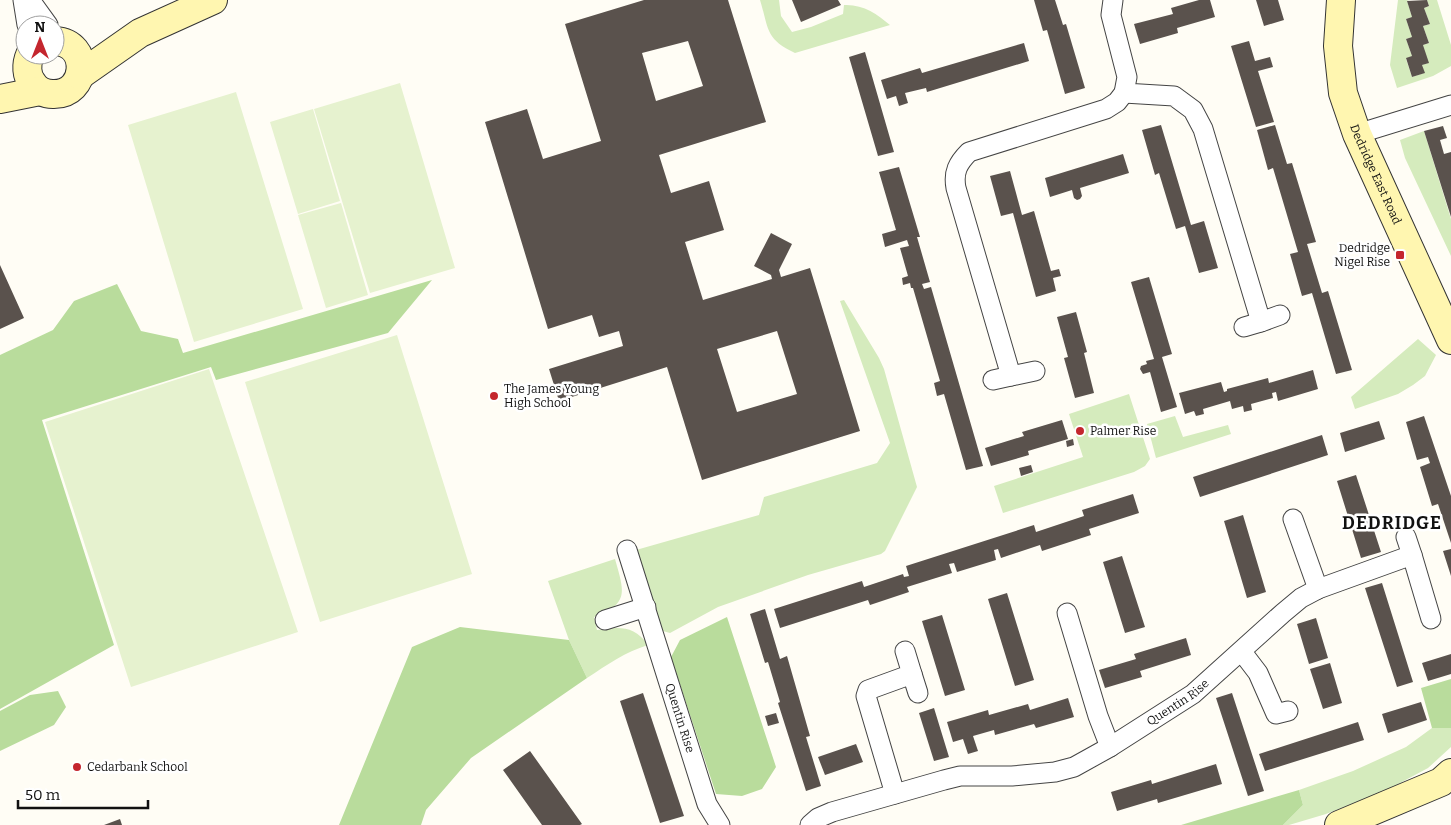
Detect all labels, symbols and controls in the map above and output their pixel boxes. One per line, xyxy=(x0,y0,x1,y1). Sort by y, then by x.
north arrow xyxy=(15,15,65,65)
text: N xyxy=(35,19,46,36)
street label: Dedridge East Road xyxy=(1347,122,1404,226)
place label: Dedridge Nigel Rise xyxy=(1334,241,1390,269)
marker: Dedridge Nigel Rise xyxy=(1394,249,1406,261)
place label: The James Young High School xyxy=(504,382,599,410)
marker: The James Young High School xyxy=(488,390,500,402)
place label: Palmer Rise xyxy=(1090,424,1156,438)
marker: Palmer Rise xyxy=(1074,425,1086,437)
district label: DEDRIDGE xyxy=(1342,512,1442,534)
street label: Quentin Rise xyxy=(1144,676,1212,729)
street label: Quentin Rise xyxy=(662,681,697,754)
place label: Cedarbank School xyxy=(87,760,188,774)
marker: Cedarbank School xyxy=(71,761,83,773)
scale bar xyxy=(18,778,148,810)
text: 50 m xyxy=(25,786,61,804)

